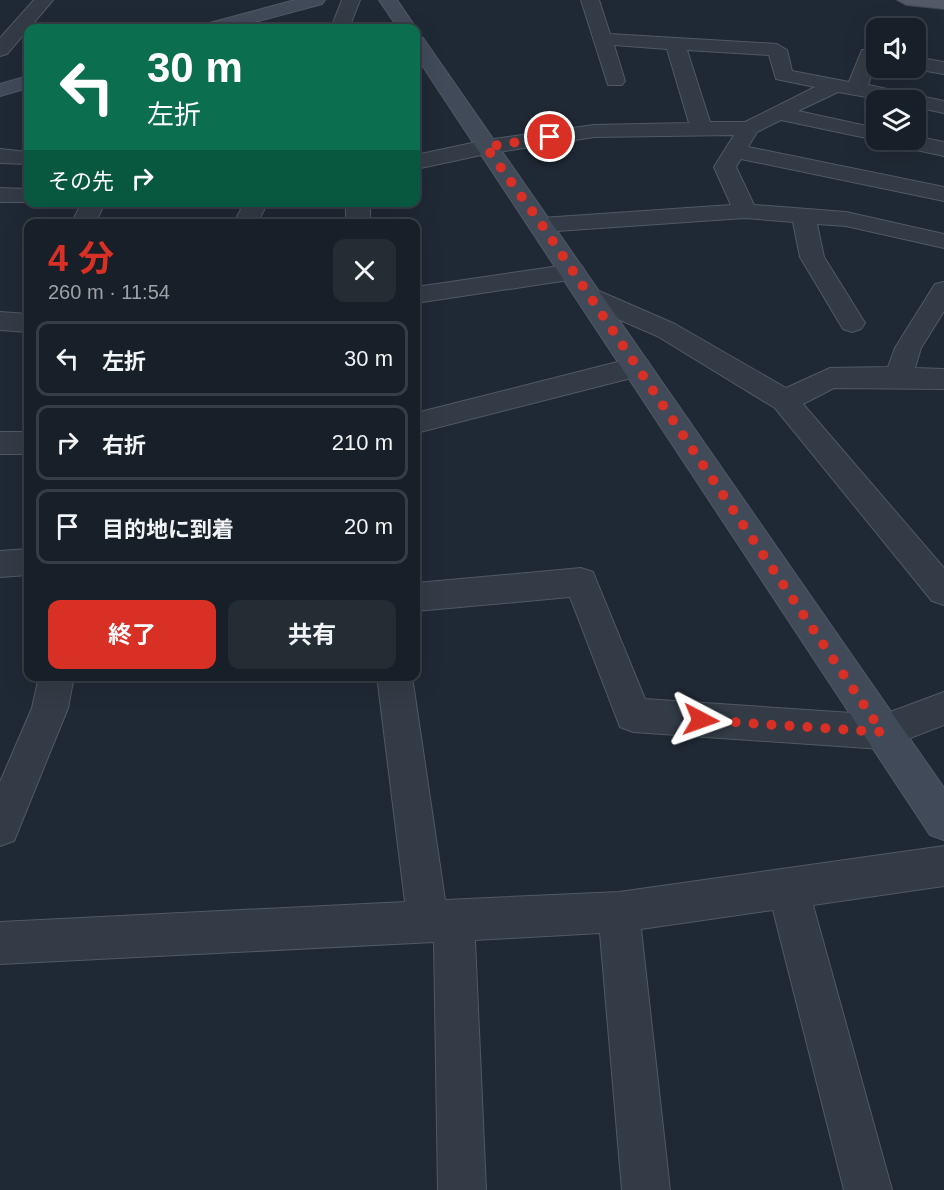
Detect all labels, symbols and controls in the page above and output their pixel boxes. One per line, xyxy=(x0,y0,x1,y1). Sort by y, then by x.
map controls xyxy=(866,18,926,150)
button: sound xyxy=(866,18,926,78)
text: 30 m xyxy=(147,44,243,91)
icon: left xyxy=(48,48,126,126)
button: layers xyxy=(866,90,926,150)
text: 左折 xyxy=(147,100,201,130)
pin xyxy=(524,111,575,162)
icon: arrive xyxy=(533,120,566,153)
icon: right xyxy=(126,162,159,195)
text: その先 xyxy=(48,169,114,194)
text: 4 分 xyxy=(48,238,114,279)
button: close xyxy=(333,239,396,302)
text: 260 m · 11:54 xyxy=(48,281,170,303)
icon: left xyxy=(51,342,84,375)
text: 30 m xyxy=(344,346,393,371)
text: 左折 xyxy=(102,349,146,374)
icon: right xyxy=(51,426,84,459)
text: 210 m xyxy=(332,430,393,455)
text: 右折 xyxy=(102,433,146,458)
icon: arrive xyxy=(51,510,84,543)
text: 20 m xyxy=(344,514,393,539)
text: 目的地に到着 xyxy=(102,517,234,542)
button: 終了 xyxy=(48,600,216,669)
button: 共有 xyxy=(228,600,396,669)
position arrow xyxy=(669,688,733,752)

